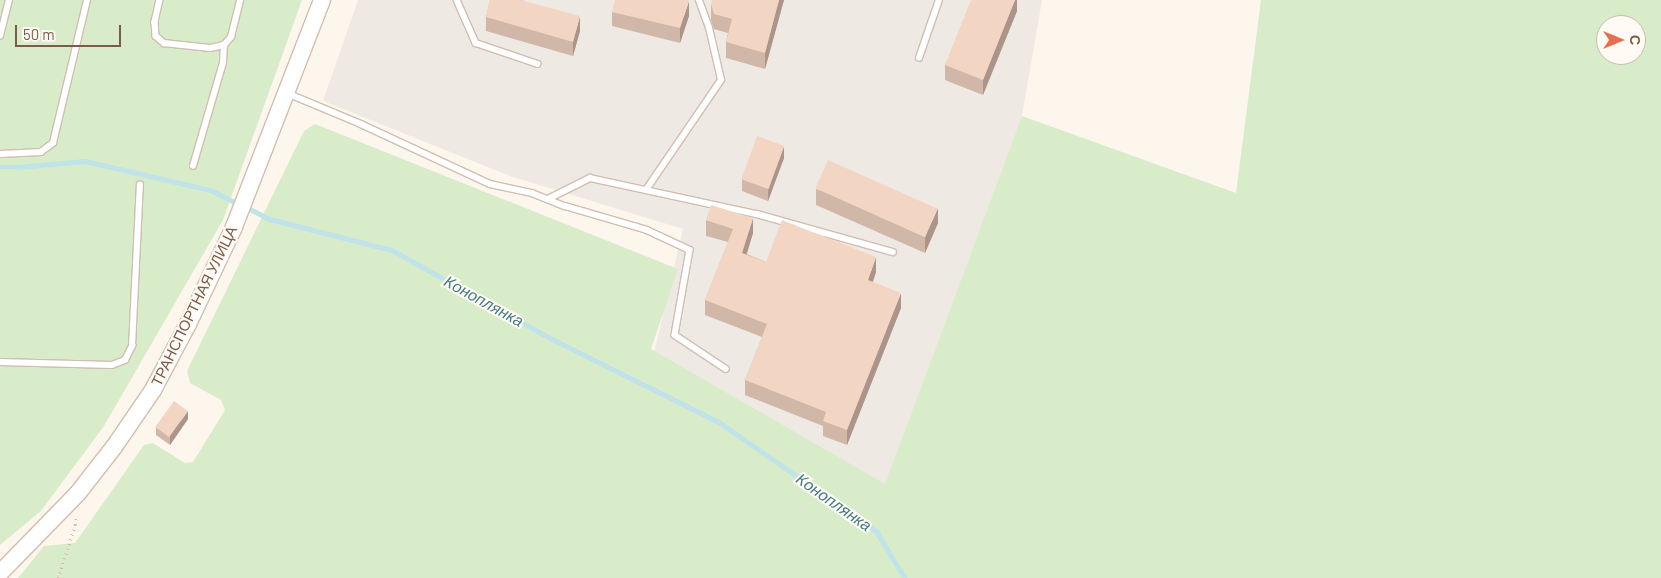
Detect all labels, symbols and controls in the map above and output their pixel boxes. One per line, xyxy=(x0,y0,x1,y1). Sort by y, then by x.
scale bar xyxy=(18,15,124,47)
north arrow xyxy=(1596,15,1646,65)
text: 50 m xyxy=(23,25,55,43)
text: С xyxy=(1627,35,1644,45)
street label: ТРАНСПОРТНАЯ УЛИЦА xyxy=(147,223,241,389)
water label: Коноплянка xyxy=(441,271,527,331)
water label: Коноплянка xyxy=(793,469,875,535)

